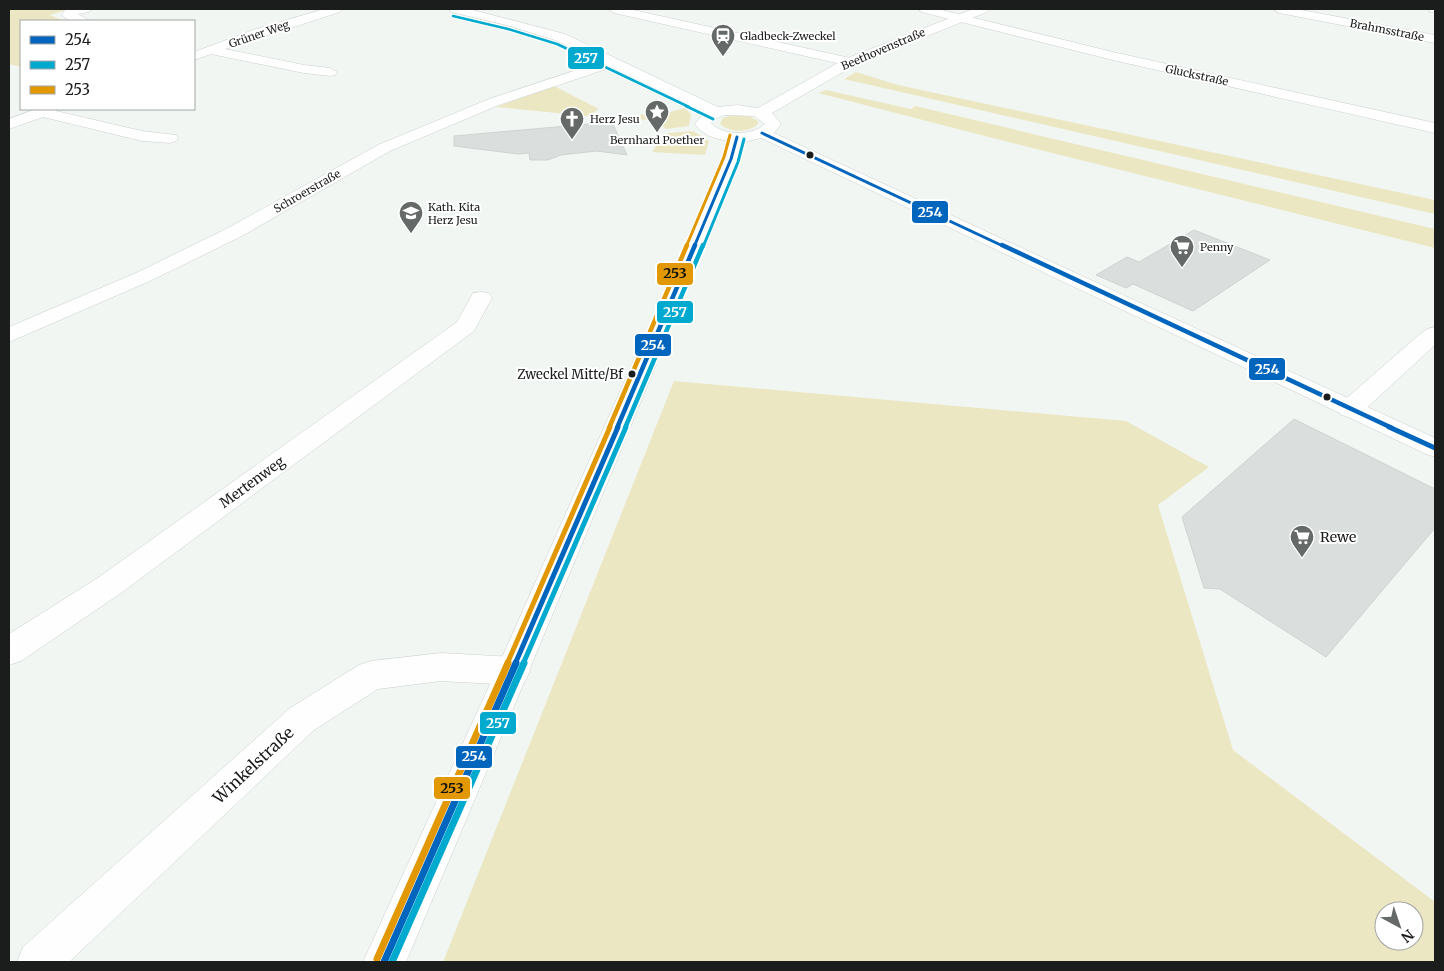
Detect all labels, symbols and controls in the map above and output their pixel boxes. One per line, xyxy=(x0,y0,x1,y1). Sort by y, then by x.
street label: Brahmsstraße xyxy=(1349,16,1425,44)
street label: Grüner Weg xyxy=(227,17,291,51)
legend xyxy=(20,20,195,110)
station icon: Gladbeck-Zweckel xyxy=(710,23,736,57)
street label: Beethovenstraße xyxy=(839,25,927,73)
place label: Gladbeck-Zweckel xyxy=(740,29,836,43)
text: 254 xyxy=(65,30,91,49)
line badge: 257 xyxy=(567,46,605,70)
text: 257 xyxy=(574,49,598,67)
text: 257 xyxy=(65,55,90,74)
street label: Gluckstraße xyxy=(1164,61,1230,89)
text: 253 xyxy=(65,80,90,99)
place icon: Bernhard Poether xyxy=(644,99,670,133)
church icon: Herz Jesu xyxy=(559,106,585,140)
place label: Herz Jesu xyxy=(590,112,640,126)
place label: Bernhard Poether xyxy=(610,133,704,147)
unlabelled marker xyxy=(805,150,815,160)
street label: Schroerstraße xyxy=(271,166,343,216)
school or university icon: Kath. Kita Herz Jesu xyxy=(398,200,424,234)
place label: Kath. Kita Herz Jesu xyxy=(428,200,480,227)
line badge: 254 xyxy=(911,200,949,224)
text: 254 xyxy=(918,203,942,221)
supermarket icon: Penny xyxy=(1169,234,1195,268)
place label: Penny xyxy=(1200,240,1234,254)
line badge: 253 xyxy=(656,262,694,286)
text: 253 xyxy=(663,264,687,282)
line badge: 257 xyxy=(656,300,694,324)
text: 257 xyxy=(663,303,687,321)
line badge: 254 xyxy=(634,333,672,357)
text: 254 xyxy=(641,336,665,354)
line badge: 254 xyxy=(1248,357,1286,381)
text: 254 xyxy=(1255,360,1279,378)
place label: Zweckel Mitte/Bf xyxy=(517,366,624,383)
marker: Zweckel Mitte/Bf xyxy=(627,369,637,379)
unlabelled marker xyxy=(1322,392,1332,402)
street label: Mertenweg xyxy=(216,452,289,512)
supermarket icon: Rewe xyxy=(1289,524,1315,558)
place label: Rewe xyxy=(1320,528,1356,546)
line badge: 257 xyxy=(479,711,517,735)
text: 257 xyxy=(486,714,510,732)
street label: Winkelstraße xyxy=(208,722,298,808)
line badge: 254 xyxy=(455,745,493,769)
text: 254 xyxy=(462,747,486,765)
line badge: 253 xyxy=(433,776,471,800)
text: 253 xyxy=(440,779,464,797)
north arrow xyxy=(1374,901,1424,951)
text: N xyxy=(1397,926,1417,946)

